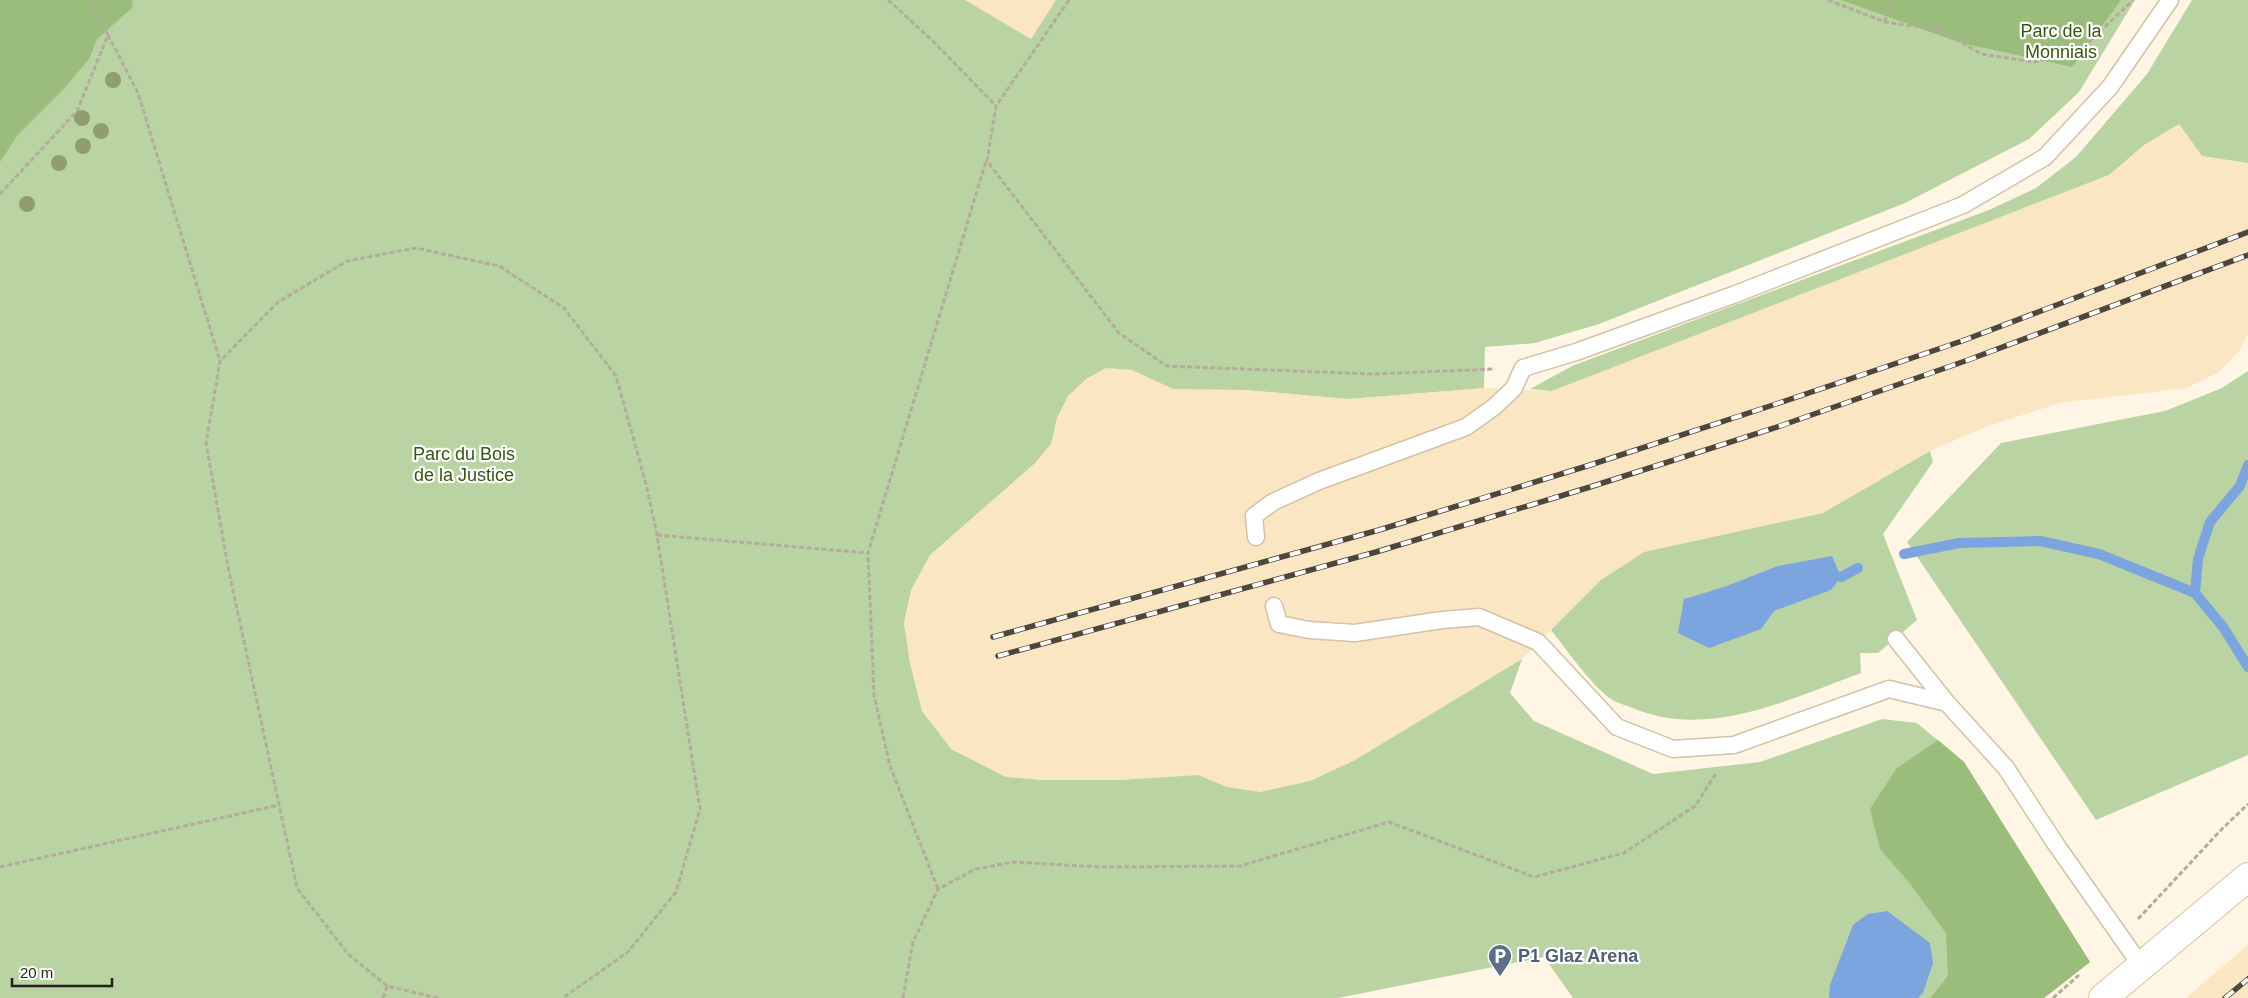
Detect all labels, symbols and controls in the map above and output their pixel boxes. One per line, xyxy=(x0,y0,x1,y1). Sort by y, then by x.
park label: Parc de la Monniais xyxy=(2020,21,2103,62)
park label: Parc du Bois de la Justice xyxy=(413,444,515,485)
parking icon: P1 Glaz Arena xyxy=(1487,943,1513,977)
place label: P1 Glaz Arena xyxy=(1518,946,1639,966)
scale bar xyxy=(12,956,112,988)
text: 20 m xyxy=(20,964,53,981)

